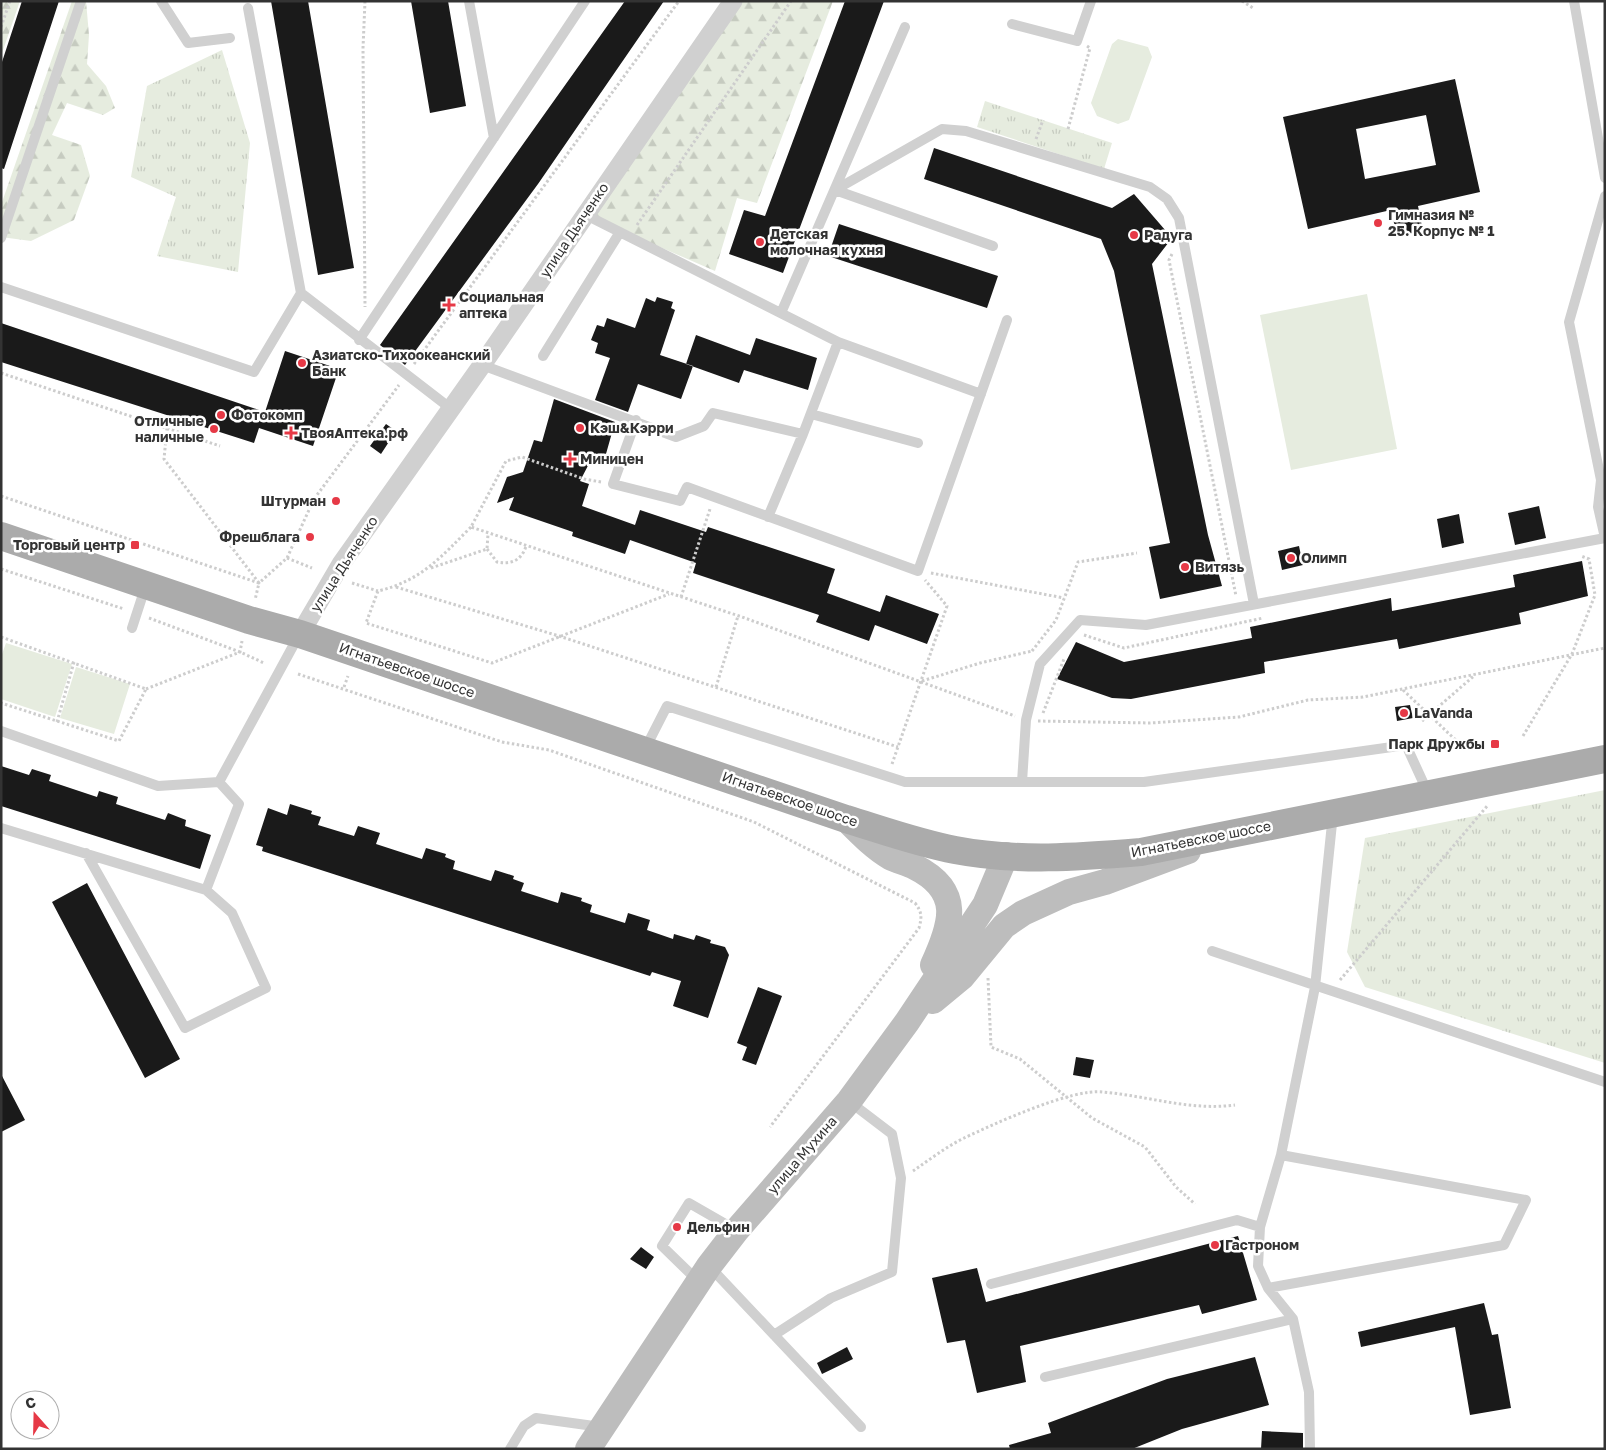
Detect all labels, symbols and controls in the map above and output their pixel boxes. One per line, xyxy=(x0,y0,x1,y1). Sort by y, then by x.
street label: улица Дьяченко xyxy=(536,179,612,280)
place label: Гимназия № 25. Корпус № 1 xyxy=(1388,206,1494,239)
marker: Гимназия № 25. Корпус № 1 xyxy=(1372,217,1384,229)
place label: Детская молочная кухня xyxy=(770,225,883,258)
place label: Радуга xyxy=(1144,226,1192,243)
marker: Радуга xyxy=(1128,229,1140,241)
marker: Детская молочная кухня xyxy=(754,236,766,248)
place label: Социальная аптека xyxy=(459,288,544,321)
marker: Социальная аптека xyxy=(443,299,455,311)
place label: Азиатско-Тихоокеанский Банк xyxy=(312,346,490,379)
marker: Азиатско-Тихоокеанский Банк xyxy=(296,357,308,369)
place label: Фотокомп xyxy=(231,406,303,423)
marker: Фотокомп xyxy=(215,409,227,421)
place label: Отличные наличные xyxy=(134,412,204,445)
place label: Кэш&Кэрри xyxy=(590,419,674,436)
marker: Кэш&Кэрри xyxy=(574,422,586,434)
marker: Отличные наличные xyxy=(208,423,220,435)
place label: ТвояАптека.рф xyxy=(301,424,408,441)
marker: ТвояАптека.рф xyxy=(285,427,297,439)
place label: Миницен xyxy=(580,450,644,467)
marker: Миницен xyxy=(564,453,576,465)
place label: Штурман xyxy=(261,492,326,509)
marker: Штурман xyxy=(330,495,342,507)
street label: улица Дьяченко xyxy=(306,513,381,615)
place label: Фрешблага xyxy=(219,528,300,545)
marker: Фрешблага xyxy=(304,531,316,543)
place label: Торговый центр xyxy=(13,536,125,553)
marker: Торговый центр xyxy=(129,539,141,551)
place label: Олимп xyxy=(1301,549,1347,566)
marker: Олимп xyxy=(1285,552,1297,564)
place label: Витязь xyxy=(1195,558,1245,575)
marker: Витязь xyxy=(1179,561,1191,573)
street label: Игнатьевское шоссе xyxy=(337,638,477,701)
place label: LaVanda xyxy=(1414,704,1473,721)
marker: LaVanda xyxy=(1398,707,1410,719)
place label: Парк Дружбы xyxy=(1388,735,1485,752)
marker: Парк Дружбы xyxy=(1489,738,1501,750)
street label: Игнатьевское шоссе xyxy=(720,767,860,830)
street label: Игнатьевское шоссе xyxy=(1129,817,1272,860)
street label: улица Мухина xyxy=(763,1112,840,1197)
place label: Дельфин xyxy=(687,1218,750,1235)
marker: Дельфин xyxy=(671,1221,683,1233)
place label: Гастроном xyxy=(1225,1236,1299,1253)
marker: Гастроном xyxy=(1209,1239,1221,1251)
north arrow xyxy=(10,1390,60,1440)
text: С xyxy=(23,1393,38,1412)

